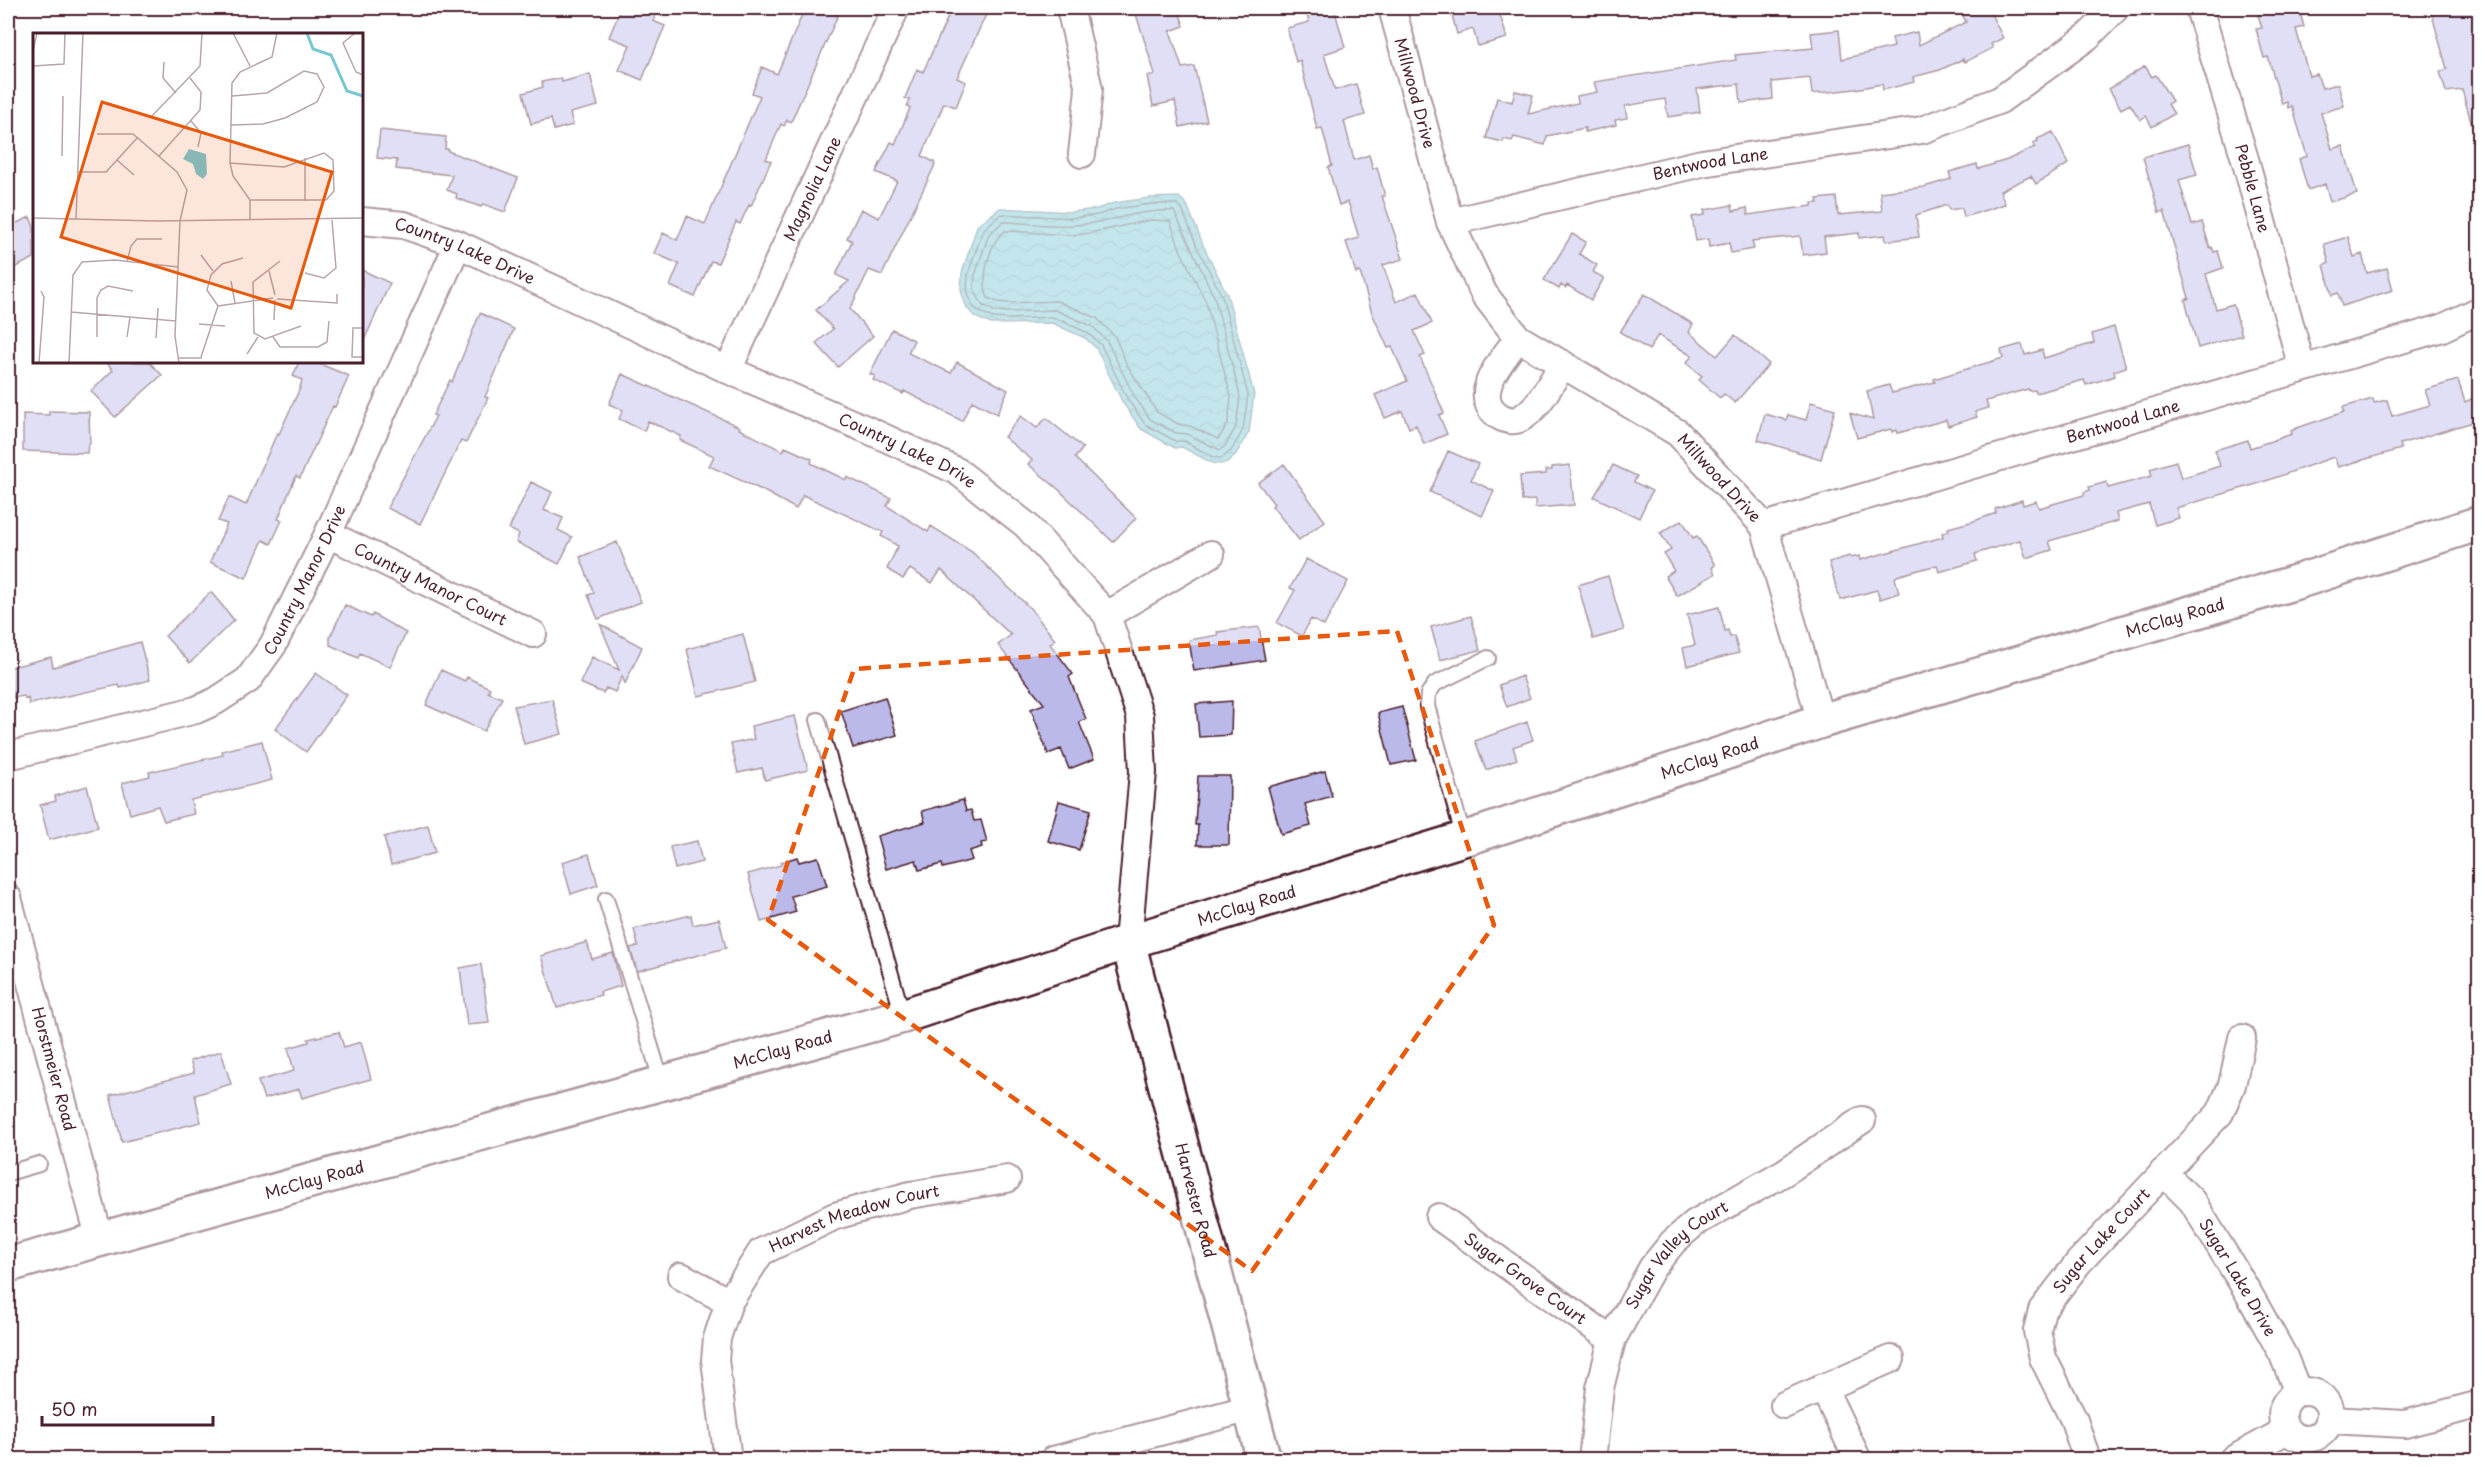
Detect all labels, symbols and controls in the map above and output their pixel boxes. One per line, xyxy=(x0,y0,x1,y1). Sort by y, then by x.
inset map xyxy=(33,33,363,363)
street label: Millwood Drive xyxy=(1390,35,1442,151)
street label: Magnolia Lane xyxy=(777,132,846,245)
street label: Bentwood Lane xyxy=(1650,140,1770,185)
street label: Pebble Lane xyxy=(2230,140,2277,235)
street label: Country Lake Drive xyxy=(394,211,539,289)
street label: Bentwood Lane xyxy=(2063,392,2182,448)
street label: Country Lake Drive xyxy=(835,406,982,493)
street label: Millwood Drive xyxy=(1673,427,1768,527)
street label: Country Manor Drive xyxy=(257,501,351,660)
street label: Country Manor Court xyxy=(350,536,512,631)
street label: McClay Road xyxy=(2122,591,2227,642)
street label: McClay Road xyxy=(1657,729,1762,784)
street label: McClay Road xyxy=(1194,878,1299,931)
street label: Horstmeier Road xyxy=(27,1004,83,1133)
street label: McClay Road xyxy=(730,1023,835,1074)
street label: Harvester Road xyxy=(1170,1140,1223,1260)
street label: McClay Road xyxy=(262,1154,367,1204)
street label: Harvest Meadow Court xyxy=(764,1177,941,1258)
street label: Sugar Lake Court xyxy=(2046,1181,2155,1298)
street label: Sugar Valley Court xyxy=(1619,1194,1732,1313)
street label: Sugar Lake Drive xyxy=(2194,1213,2283,1340)
street label: Sugar Grove Court xyxy=(1460,1226,1592,1330)
scale bar xyxy=(42,1389,213,1427)
text: 50 m xyxy=(51,1395,98,1422)

